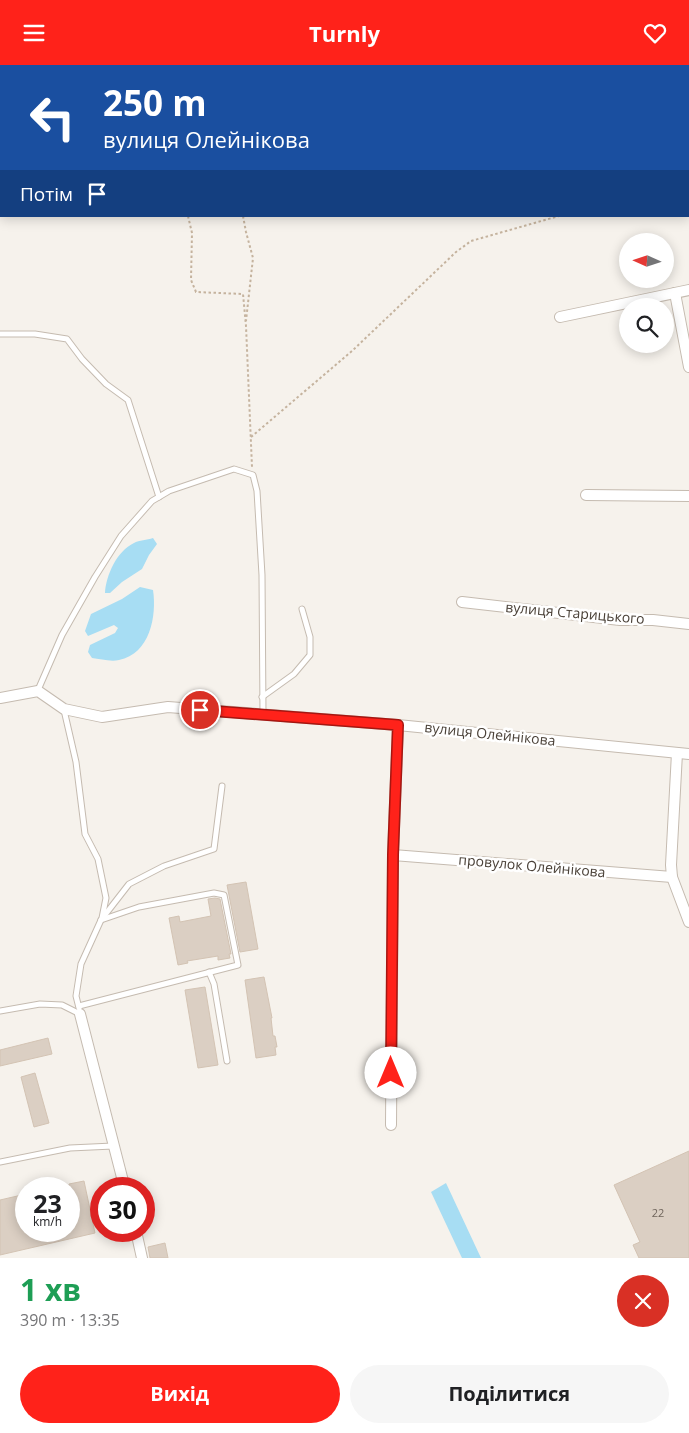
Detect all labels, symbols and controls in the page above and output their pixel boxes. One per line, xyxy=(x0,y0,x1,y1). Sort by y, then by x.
text: Turnly xyxy=(309,18,380,48)
icon: menu xyxy=(20,19,48,47)
icon: heart xyxy=(641,19,669,47)
text: 250 m xyxy=(103,79,207,126)
icon: left xyxy=(20,85,85,150)
text: вулиця Олейнікова xyxy=(103,124,310,154)
icon: arrive xyxy=(83,180,111,208)
text: Потім xyxy=(20,181,73,207)
north arrow xyxy=(619,233,674,287)
map controls xyxy=(619,233,674,353)
button: search xyxy=(619,298,674,353)
street label: вулиця Старицького xyxy=(505,597,646,628)
pin xyxy=(179,689,221,731)
icon: arrive xyxy=(186,696,214,724)
street label: вулиця Олейнікова xyxy=(424,717,557,750)
street label: провулок Олейнікова xyxy=(458,850,606,881)
position arrow xyxy=(364,1046,416,1098)
speed limit sign: 30 xyxy=(90,1177,155,1242)
text: 23 xyxy=(33,1186,62,1220)
house number: 22 xyxy=(652,1205,664,1220)
text: km/h xyxy=(33,1213,62,1230)
text: 1 хв xyxy=(20,1269,81,1310)
button: close xyxy=(617,1275,669,1327)
text: 390 m · 13:35 xyxy=(20,1309,120,1331)
button: Вихід xyxy=(20,1365,340,1423)
button: Поділитися xyxy=(350,1365,669,1423)

